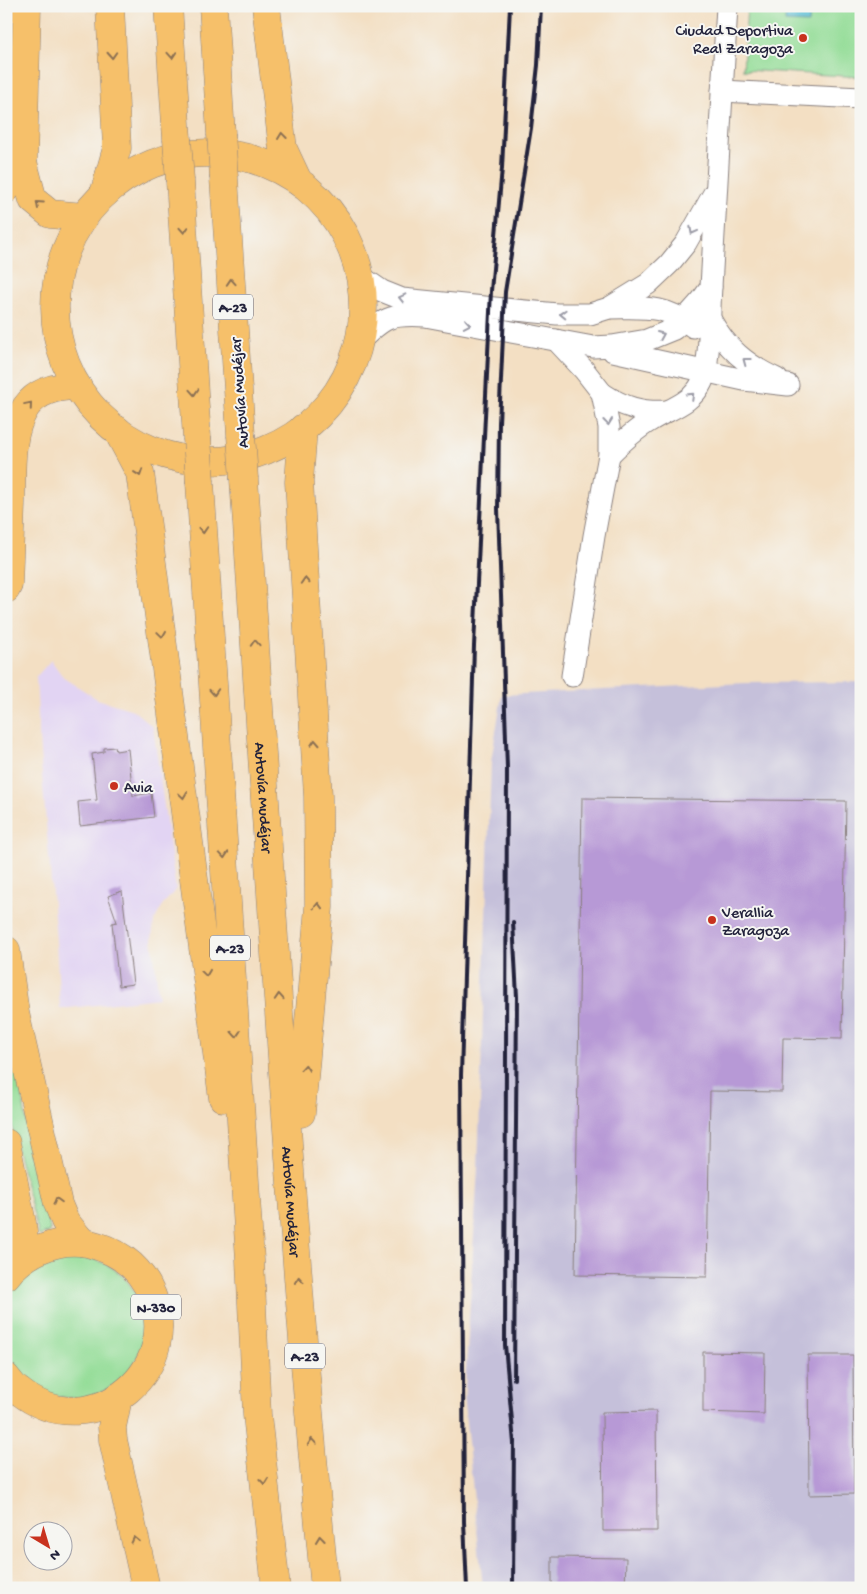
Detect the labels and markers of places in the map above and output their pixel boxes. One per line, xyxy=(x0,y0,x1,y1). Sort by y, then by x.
place label: Ciudad Deportiva Real Zaragoza xyxy=(675,23,794,60)
marker: Ciudad Deportiva Real Zaragoza xyxy=(797,32,809,44)
marker: Avia xyxy=(108,780,120,792)
place label: Avia xyxy=(124,780,154,799)
place label: Verallia Zaragoza xyxy=(721,905,790,942)
marker: Verallia Zaragoza xyxy=(706,914,718,926)

